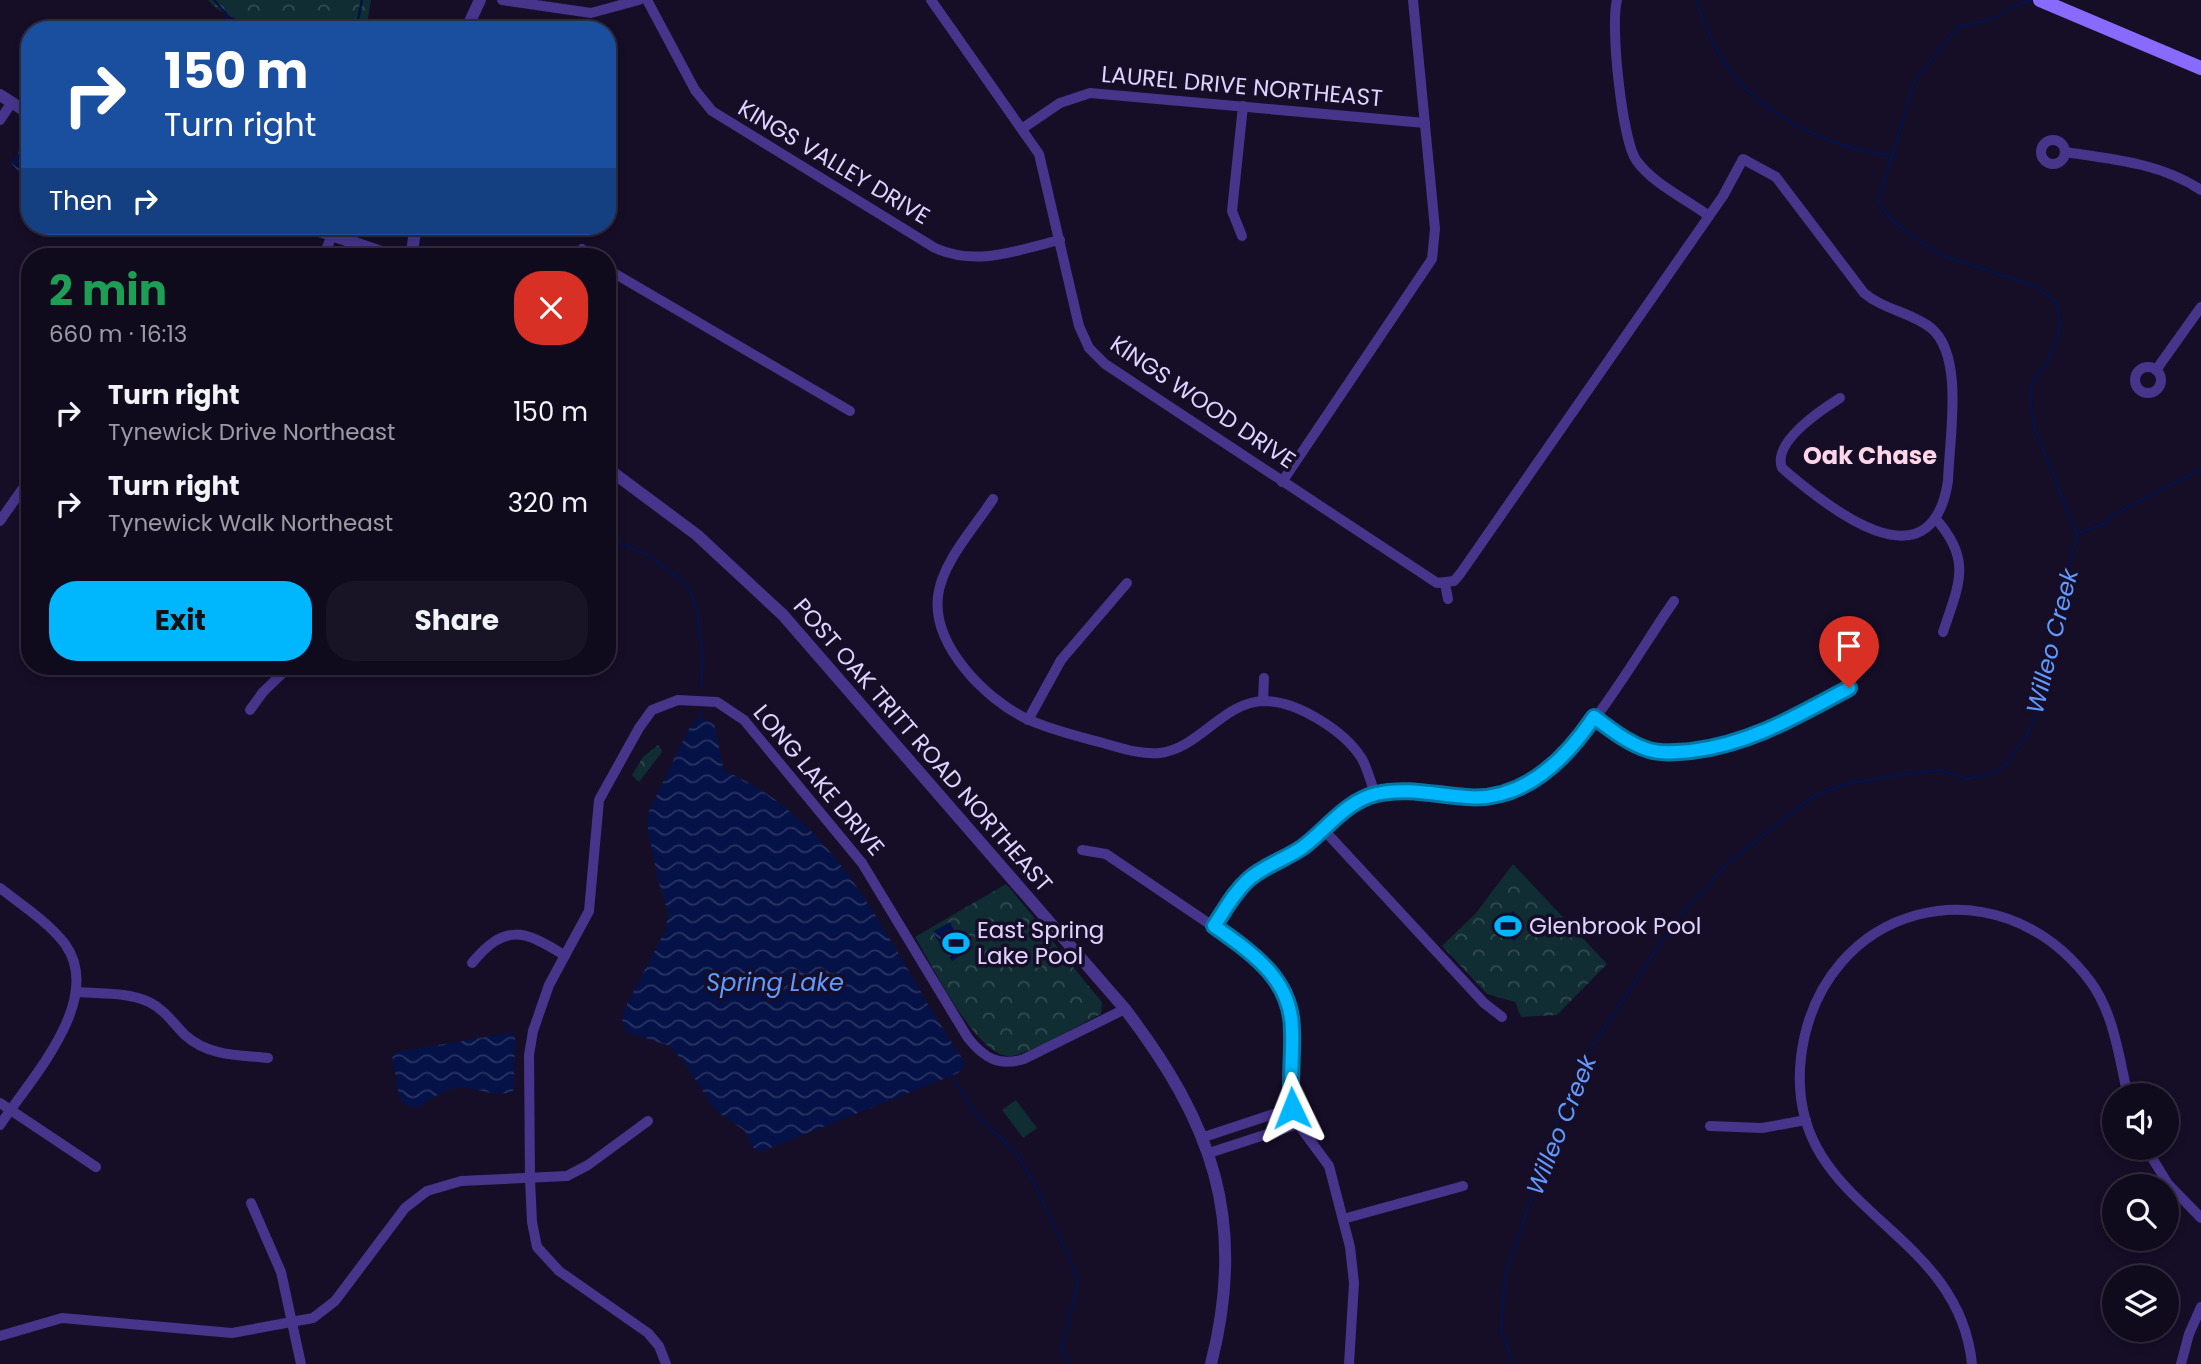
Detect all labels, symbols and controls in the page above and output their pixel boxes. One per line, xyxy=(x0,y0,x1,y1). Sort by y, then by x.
text: 150 m xyxy=(164,37,309,105)
icon: right xyxy=(49,49,140,140)
street label: LAUREL DRIVE NORTHEAST xyxy=(1100,58,1384,114)
street label: KINGS VALLEY DRIVE xyxy=(732,92,936,232)
text: Turn right xyxy=(164,102,316,147)
icon: right xyxy=(126,182,164,220)
text: Then xyxy=(49,183,112,219)
text: 2 min xyxy=(49,261,167,320)
button: close xyxy=(514,271,588,345)
text: 660 m · 16:13 xyxy=(49,318,187,350)
street label: KINGS WOOD DRIVE xyxy=(1104,328,1302,476)
text: Turn right xyxy=(108,377,240,413)
icon: right xyxy=(49,394,87,432)
text: 150 m xyxy=(513,394,588,430)
text: Tynewick Drive Northeast xyxy=(108,416,395,448)
district label: Oak Chase xyxy=(1803,439,1937,472)
text: Turn right xyxy=(108,468,240,504)
icon: right xyxy=(49,485,87,523)
text: 320 m xyxy=(508,485,588,521)
text: Tynewick Walk Northeast xyxy=(108,507,393,539)
water label: Willeo Creek xyxy=(2018,564,2086,717)
button: Exit xyxy=(49,581,312,661)
button: Share xyxy=(326,581,588,661)
street label: POST OAK TRITT ROAD NORTHEAST xyxy=(786,591,1060,899)
pin xyxy=(1819,616,1879,688)
icon: arrive xyxy=(1830,627,1868,665)
street label: LONG LAKE DRIVE xyxy=(746,697,892,863)
place label: Glenbrook Pool xyxy=(1529,910,1702,942)
sports icon: Glenbrook Pool xyxy=(1493,911,1523,941)
place label: East Spring Lake Pool xyxy=(977,914,1104,972)
sports icon: East Spring Lake Pool xyxy=(941,928,971,958)
water label: Spring Lake xyxy=(706,966,844,999)
water label: Willeo Creek xyxy=(1518,1049,1605,1200)
position arrow xyxy=(1255,1071,1329,1145)
map controls xyxy=(2102,1083,2179,1342)
button: sound xyxy=(2102,1083,2179,1160)
button: search xyxy=(2102,1174,2179,1251)
button: layers xyxy=(2102,1265,2179,1342)

